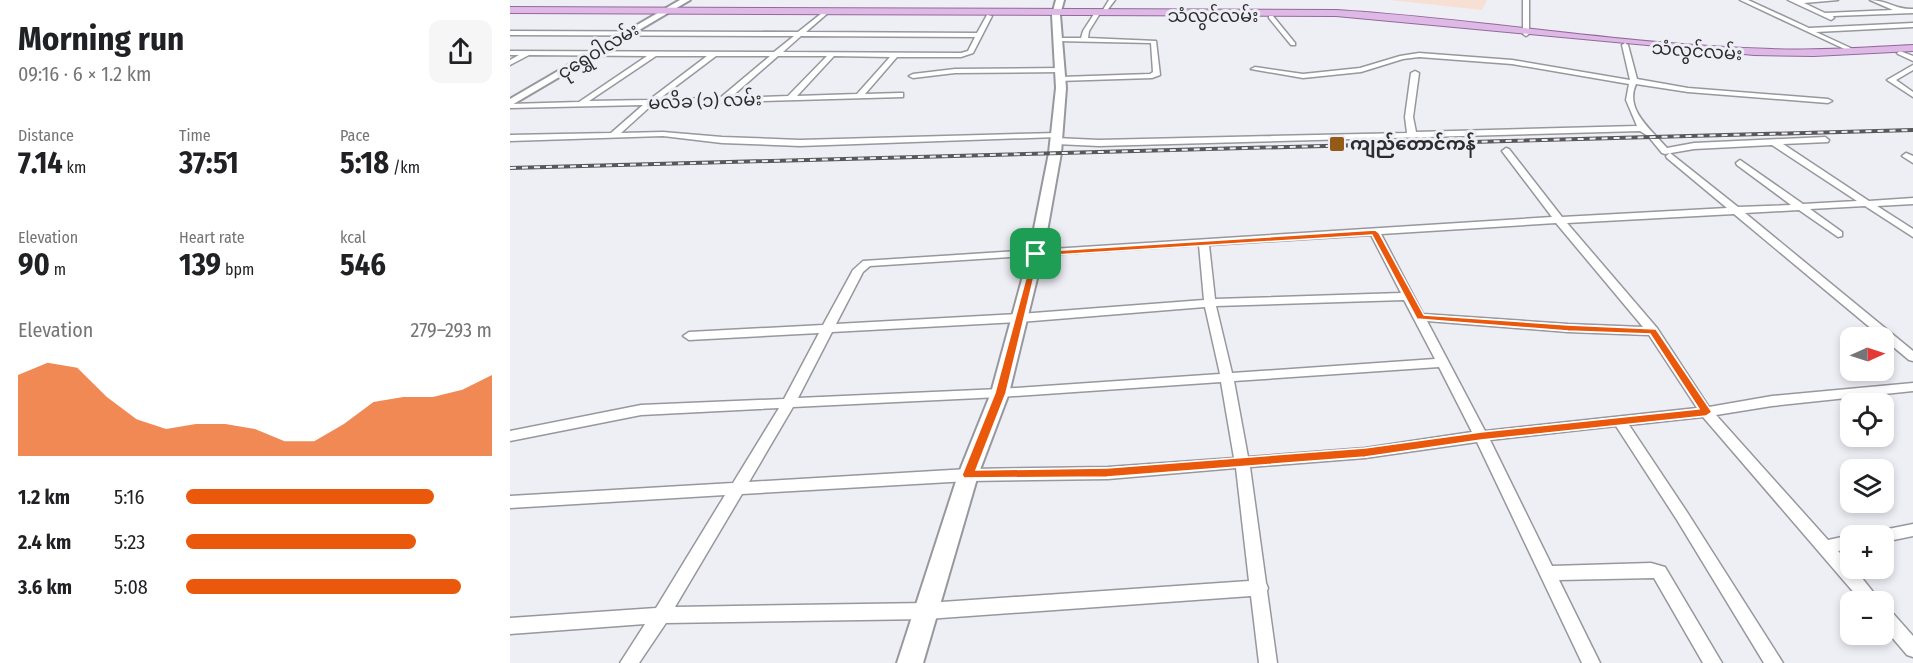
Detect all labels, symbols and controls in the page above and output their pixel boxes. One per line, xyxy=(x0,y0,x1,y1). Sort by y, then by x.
street label: သံလွင်လမ်း xyxy=(1168,3,1258,31)
street label: ငုရွှေဝါလမ်း xyxy=(552,16,645,87)
text: Morning run xyxy=(18,19,184,59)
button: share xyxy=(429,20,492,83)
street label: သံလွင်လမ်း xyxy=(1651,35,1743,69)
text: 09:16 · 6 × 1.2 km xyxy=(18,62,151,86)
street label: မလိခ (၁) လမ်း xyxy=(648,85,762,114)
text: Distance xyxy=(18,126,74,145)
text: Time xyxy=(179,126,211,145)
text: Pace xyxy=(340,126,370,145)
place label: ကျည်တောင်ကန် xyxy=(1350,132,1476,159)
marker: ကျည်တောင်ကန် xyxy=(1328,135,1346,153)
text: 7.14 xyxy=(18,145,63,181)
text: 37:51 xyxy=(179,145,239,181)
text: 5:18 xyxy=(340,145,389,181)
text: km xyxy=(63,158,86,177)
text: /km xyxy=(389,158,420,177)
text: Elevation xyxy=(18,228,78,247)
text: Heart rate xyxy=(179,228,245,247)
text: kcal xyxy=(340,228,366,247)
pin xyxy=(1010,228,1061,279)
icon: arrive xyxy=(1019,237,1052,270)
text: 90 xyxy=(18,247,50,283)
text: 139 xyxy=(179,247,221,283)
text: 546 xyxy=(340,247,386,283)
text: m xyxy=(50,260,66,279)
text: bpm xyxy=(221,260,254,279)
text: Elevation xyxy=(18,318,93,342)
text: 279–293 m xyxy=(410,318,492,342)
north arrow xyxy=(1840,327,1894,381)
map controls xyxy=(1840,327,1894,645)
button: locate xyxy=(1840,393,1894,447)
button: layers xyxy=(1840,459,1894,513)
text: 1.2 km xyxy=(18,485,70,509)
text: 5:16 xyxy=(114,485,144,509)
button: + xyxy=(1840,525,1894,579)
text: 2.4 km xyxy=(18,530,71,554)
text: 5:23 xyxy=(114,530,145,554)
text: 3.6 km xyxy=(18,575,72,599)
text: 5:08 xyxy=(114,575,148,599)
button: − xyxy=(1840,591,1894,645)

